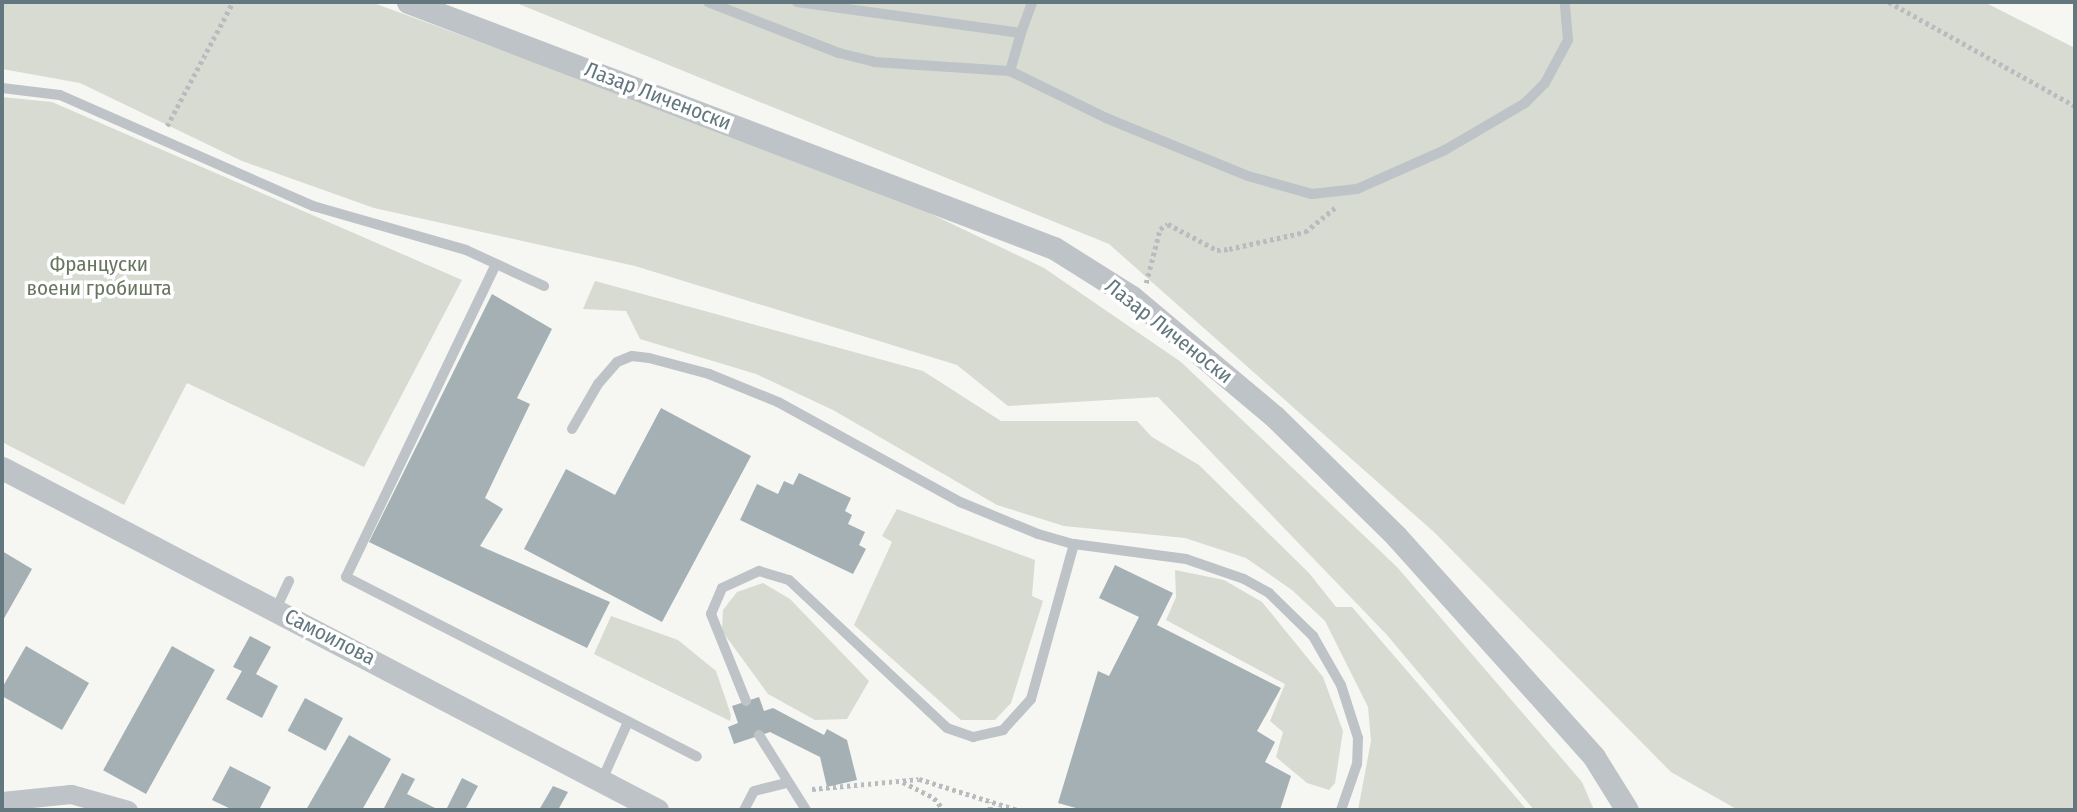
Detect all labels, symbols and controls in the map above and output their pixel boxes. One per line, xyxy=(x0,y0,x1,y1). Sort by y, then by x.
street label: Лазар Личеноски xyxy=(581,56,735,136)
park label: Француски воени гробишта xyxy=(27,251,171,301)
street label: Лазар Личеноски xyxy=(1100,273,1238,389)
street label: Самоилова xyxy=(280,603,380,671)

